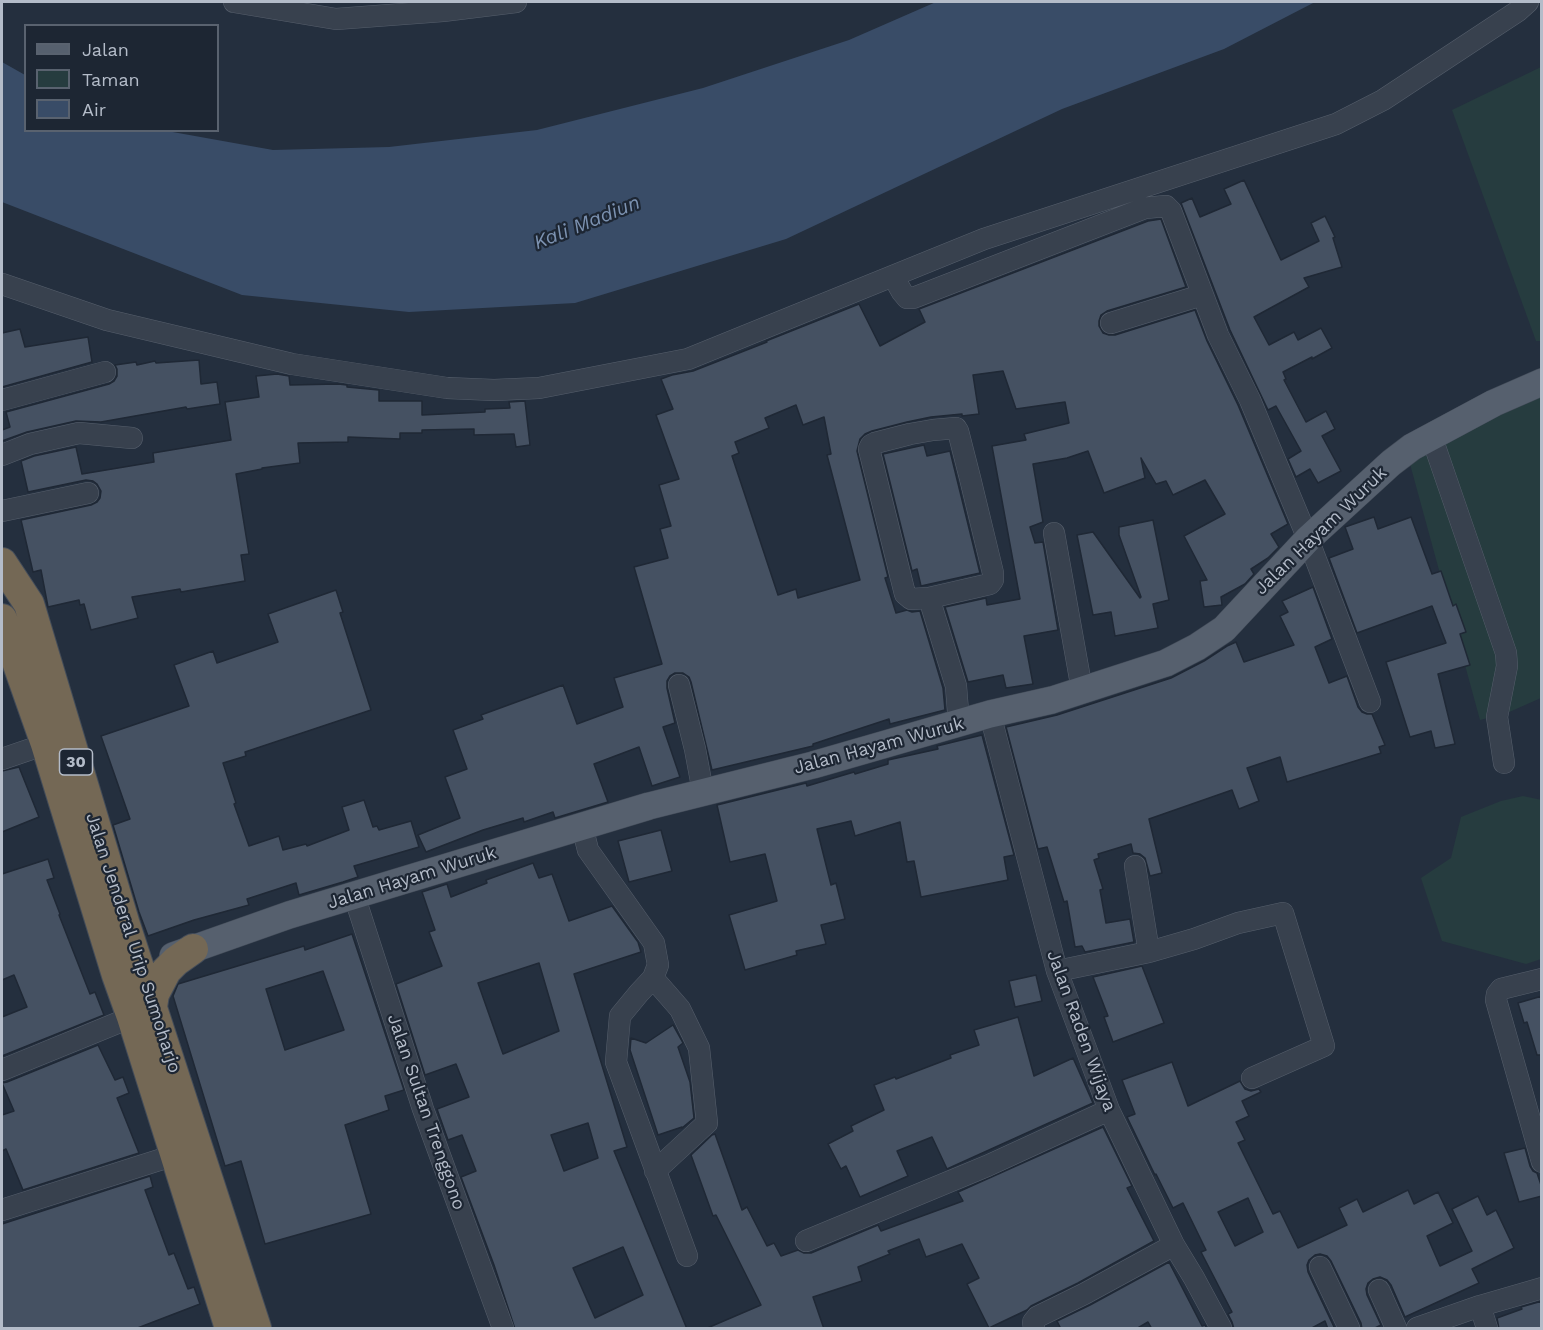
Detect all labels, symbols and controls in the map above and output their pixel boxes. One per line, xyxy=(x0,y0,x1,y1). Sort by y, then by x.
legend xyxy=(24,24,219,132)
text: Jalan xyxy=(82,39,129,60)
text: Taman xyxy=(82,69,140,90)
text: Air xyxy=(82,99,106,120)
water label: Kali Madiun xyxy=(530,191,644,255)
street label: Jalan Hayam Wuruk xyxy=(1251,462,1391,600)
street label: Jalan Hayam Wuruk xyxy=(792,713,966,779)
road number: 30 xyxy=(60,749,92,775)
street label: Jalan Jenderal Urip Sumoharjo xyxy=(81,810,185,1076)
street label: Jalan Hayam Wuruk xyxy=(325,842,499,914)
street label: Jalan Raden Wijaya xyxy=(1042,947,1120,1115)
street label: Jalan Sultan Trenggono xyxy=(382,1011,470,1213)

